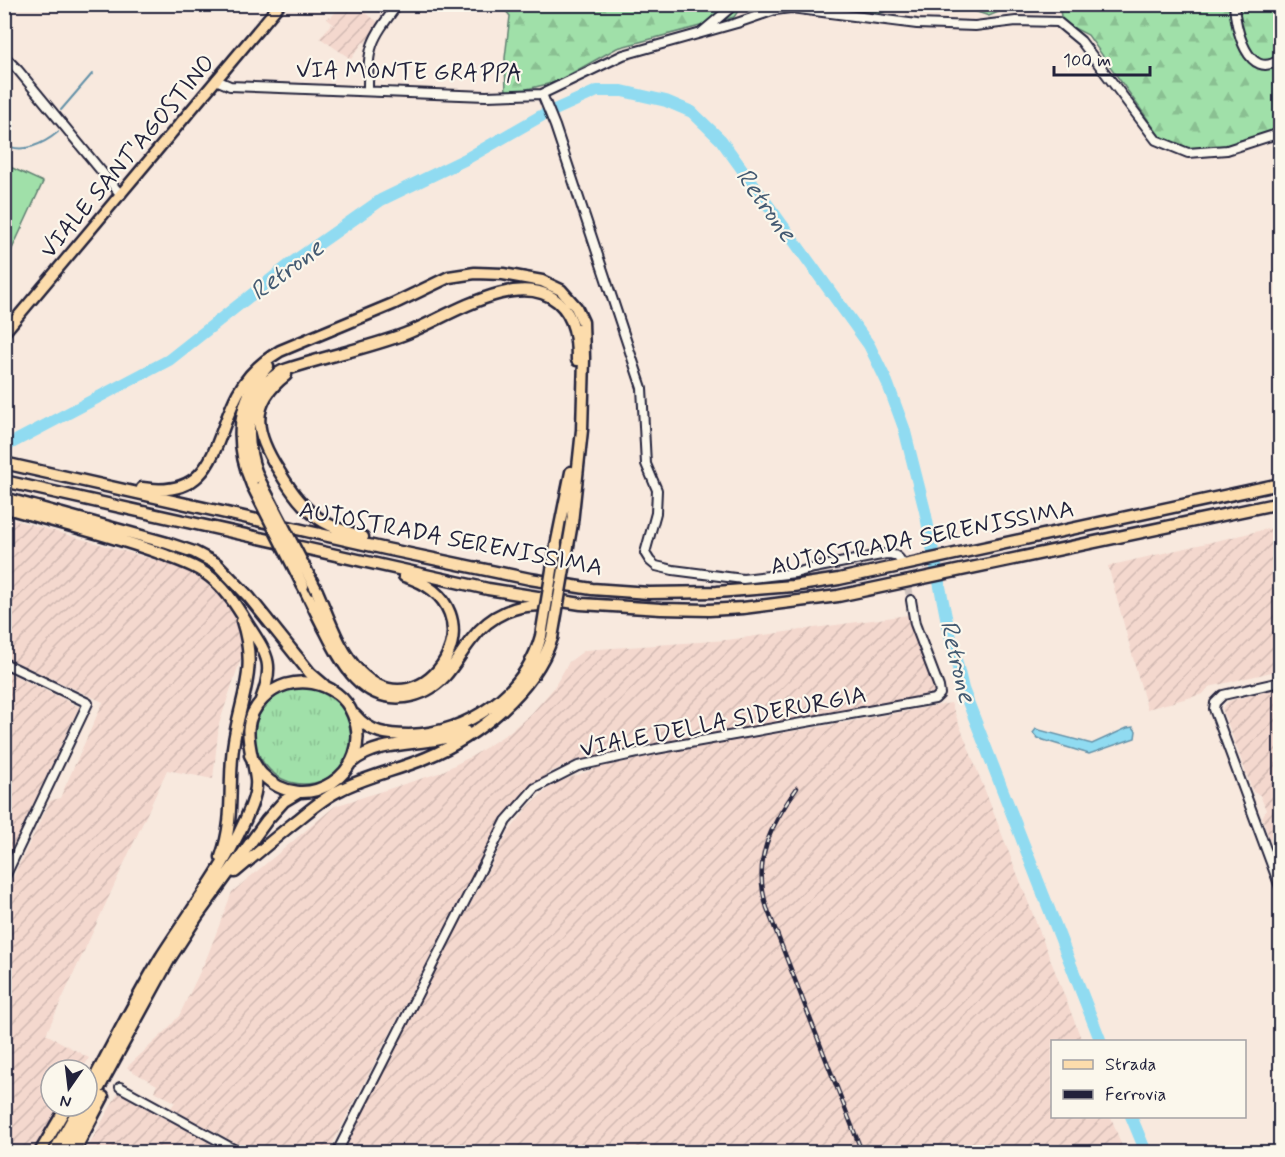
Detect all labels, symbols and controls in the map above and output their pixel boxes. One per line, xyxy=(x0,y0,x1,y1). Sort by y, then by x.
scale bar xyxy=(1054,39,1150,77)
street label: VIALE SANT'AGOSTINO xyxy=(34,49,223,265)
text: 100 m xyxy=(1063,49,1111,73)
street label: VIA MONTE GRAPPA xyxy=(295,55,522,90)
water label: Retrone xyxy=(727,161,804,250)
water label: Retrone xyxy=(244,231,332,309)
street label: AUTOSTRADA SERENISSIMA xyxy=(768,494,1077,583)
street label: AUTOSTRADA SERENISSIMA xyxy=(296,495,605,584)
water label: Retrone xyxy=(930,617,984,707)
street label: VIALE DELLA SIDERURGIA xyxy=(577,679,869,765)
legend xyxy=(1051,1040,1246,1118)
text: Strada xyxy=(1105,1053,1156,1077)
north arrow xyxy=(39,1058,99,1118)
text: Ferrovia xyxy=(1105,1083,1166,1107)
text: N xyxy=(58,1090,73,1113)

